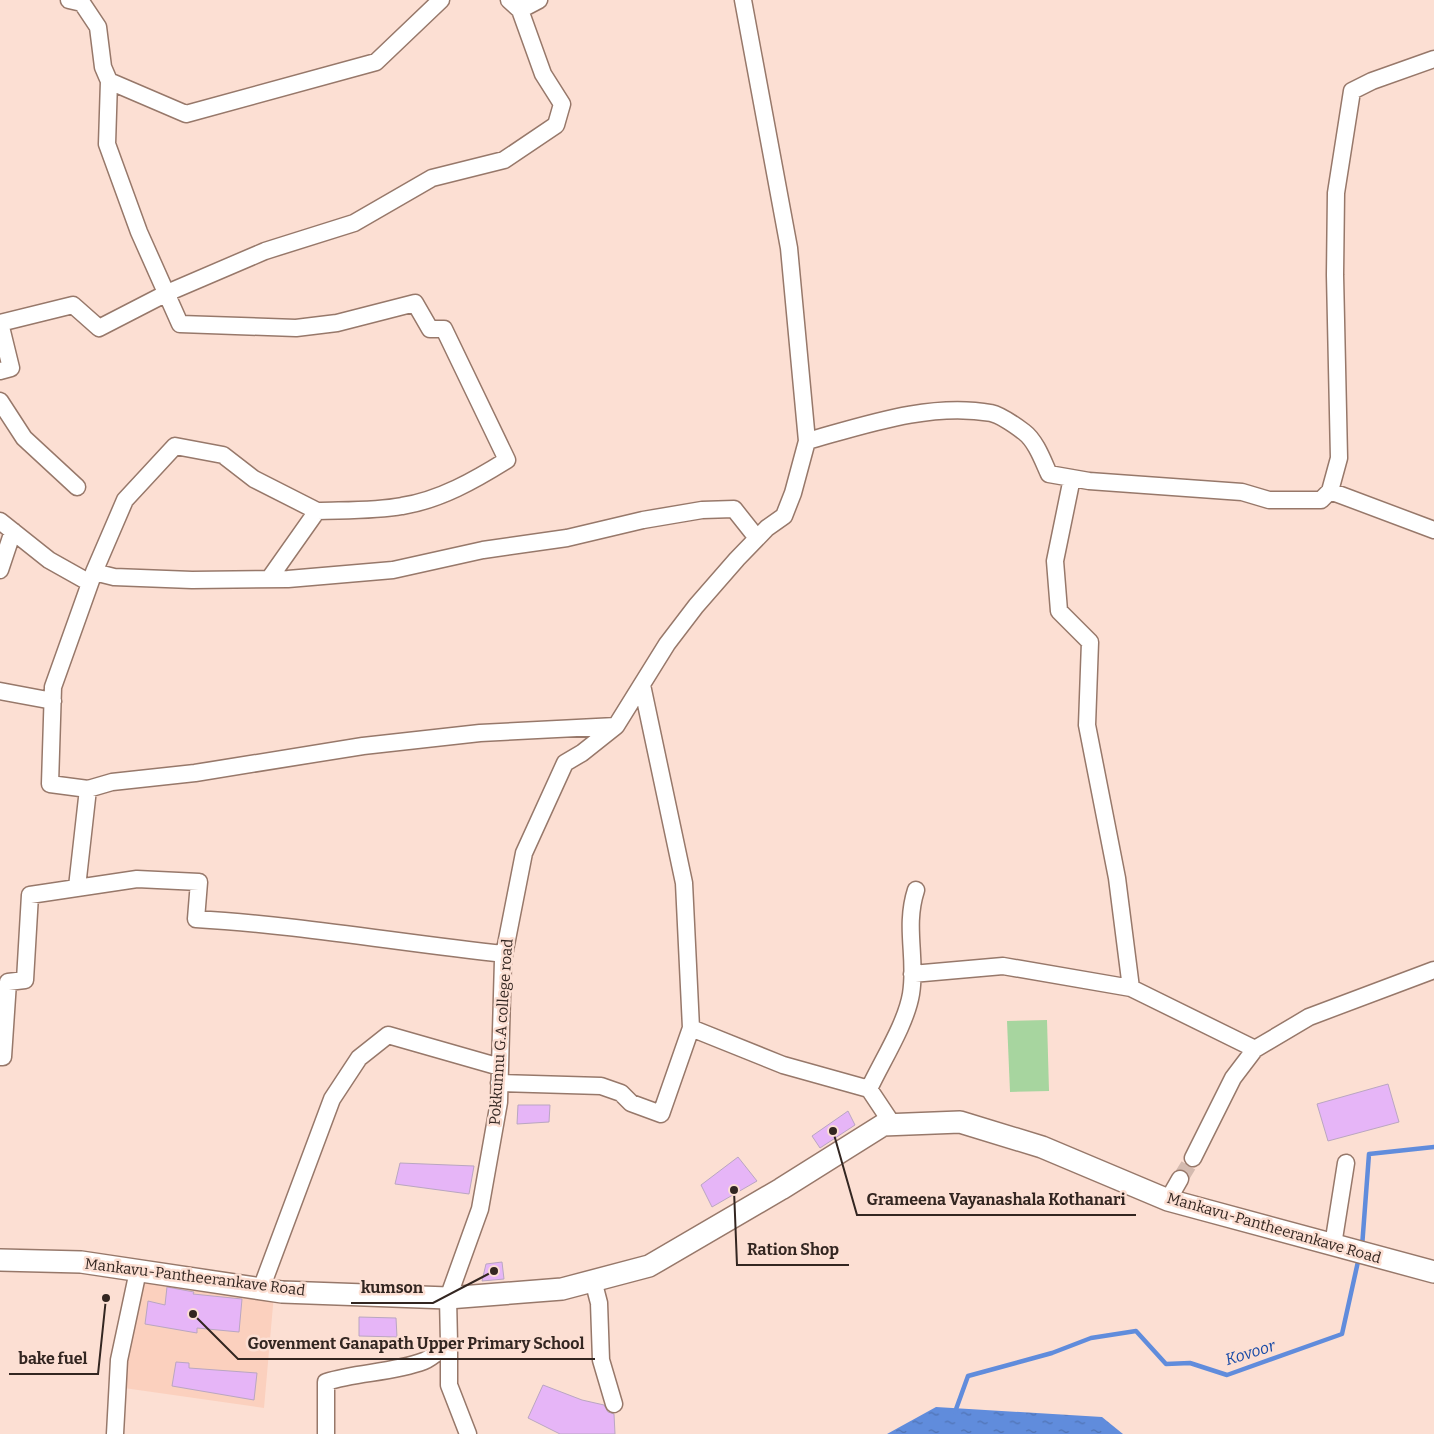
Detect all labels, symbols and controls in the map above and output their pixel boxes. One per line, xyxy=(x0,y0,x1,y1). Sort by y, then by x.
street label: Pokkunnu G.A college road xyxy=(486,938,517,1126)
callout: Grameena Vayanashala Kothanari xyxy=(857,1184,1136,1215)
street label: Mankavu-Pantheerankave Road xyxy=(1165,1189,1383,1267)
text: Grameena Vayanashala Kothanari xyxy=(866,1190,1126,1209)
callout: Ration Shop xyxy=(737,1234,849,1265)
text: Ration Shop xyxy=(747,1240,839,1259)
street label: Mankavu-Pantheerankave Road xyxy=(84,1255,306,1299)
callout: kumson xyxy=(351,1272,433,1303)
text: kumson xyxy=(361,1278,424,1297)
callout: Govenment Ganapath Upper Primary School xyxy=(238,1328,595,1359)
text: Govenment Ganapath Upper Primary School xyxy=(248,1334,585,1353)
water label: Kovoor xyxy=(1223,1335,1279,1369)
callout: bake fuel xyxy=(9,1343,98,1374)
text: bake fuel xyxy=(18,1349,88,1368)

